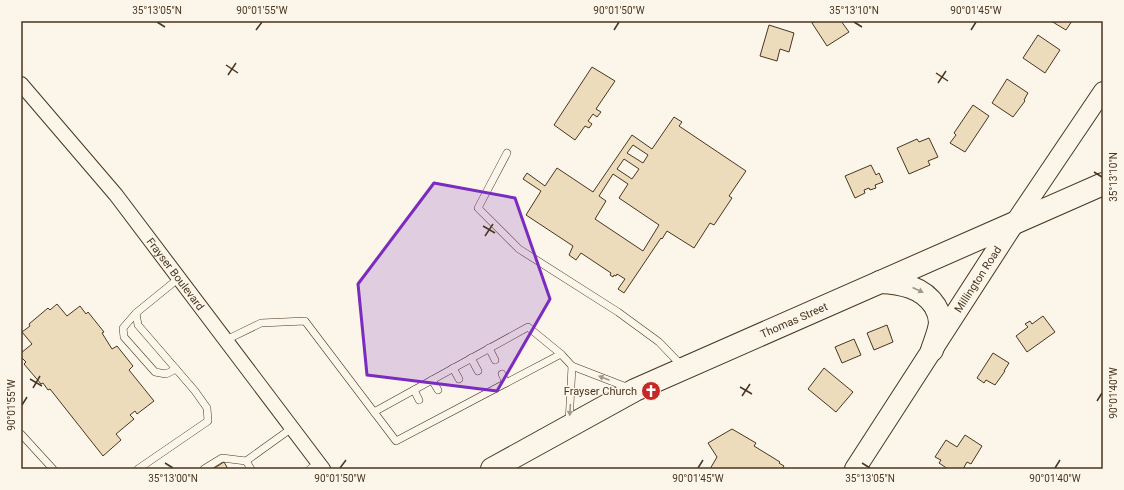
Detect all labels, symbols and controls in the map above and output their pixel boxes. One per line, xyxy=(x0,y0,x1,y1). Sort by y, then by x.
text: 35°13'05"N xyxy=(132,5,182,16)
text: 90°01'55"W xyxy=(236,5,288,16)
text: 90°01'50"W xyxy=(593,5,645,16)
text: 35°13'10"N xyxy=(829,5,879,16)
text: 90°01'45"W xyxy=(950,5,1002,16)
text: 35°13'10"N xyxy=(1108,152,1119,202)
street label: Frayser Boulevard xyxy=(144,235,207,313)
street label: Millington Road xyxy=(952,244,1004,315)
one-way arrow xyxy=(912,287,923,293)
street label: Thomas Street xyxy=(759,300,830,341)
text: 90°01'40"W xyxy=(1108,367,1119,419)
one-way arrow xyxy=(597,374,609,380)
text: 90°01'55"W xyxy=(6,379,17,431)
church icon: Frayser Church xyxy=(640,380,662,402)
place label: Frayser Church xyxy=(564,385,637,398)
one-way arrow xyxy=(566,404,573,416)
text: 35°13'00"N xyxy=(148,473,198,484)
text: 90°01'50"W xyxy=(314,473,366,484)
text: 90°01'45"W xyxy=(672,473,724,484)
text: 35°13'05"N xyxy=(845,473,895,484)
text: 90°01'40"W xyxy=(1029,473,1081,484)

